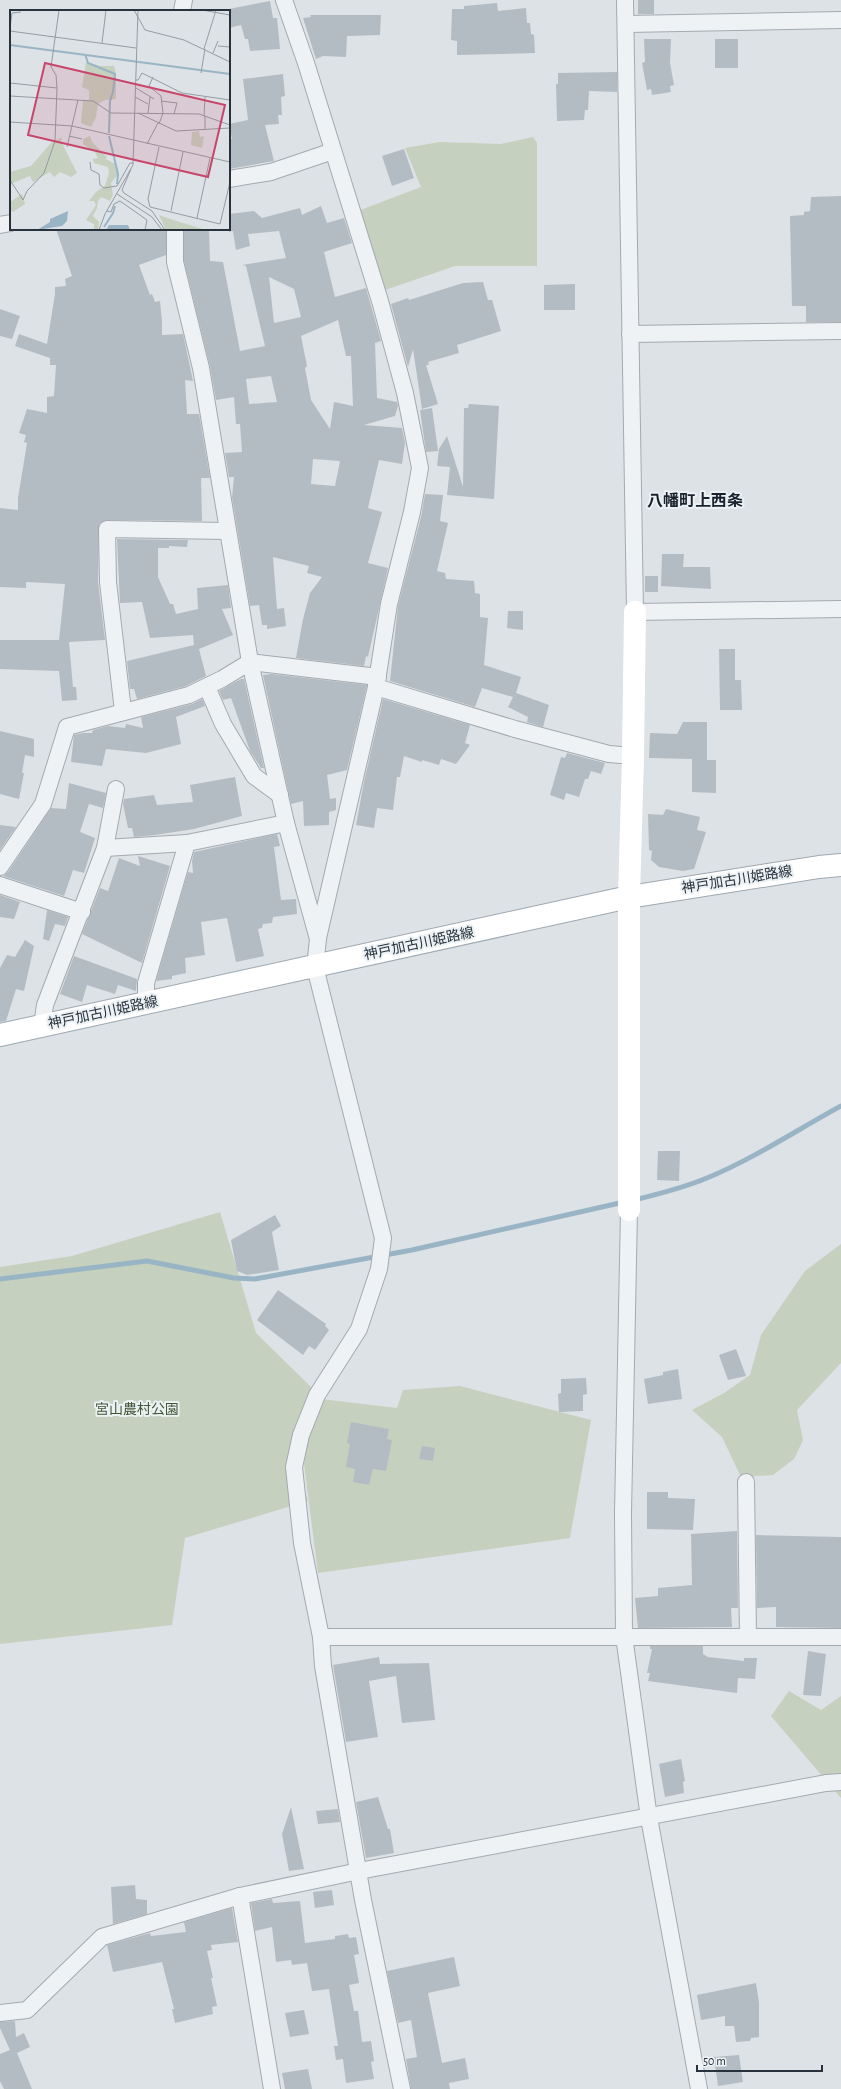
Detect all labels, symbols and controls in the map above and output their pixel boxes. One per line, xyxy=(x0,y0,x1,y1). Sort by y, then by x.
inset map xyxy=(10,10,230,230)
district label: 八幡町上西条 xyxy=(647,492,743,509)
street label: 神戸加古川姫路線 xyxy=(680,863,793,896)
street label: 神戸加古川姫路線 xyxy=(363,925,475,962)
street label: 神戸加古川姫路線 xyxy=(47,994,159,1031)
park label: 宮山農村公園 xyxy=(95,1401,179,1417)
scale bar xyxy=(697,2047,822,2073)
text: 50 m xyxy=(703,2055,726,2067)

